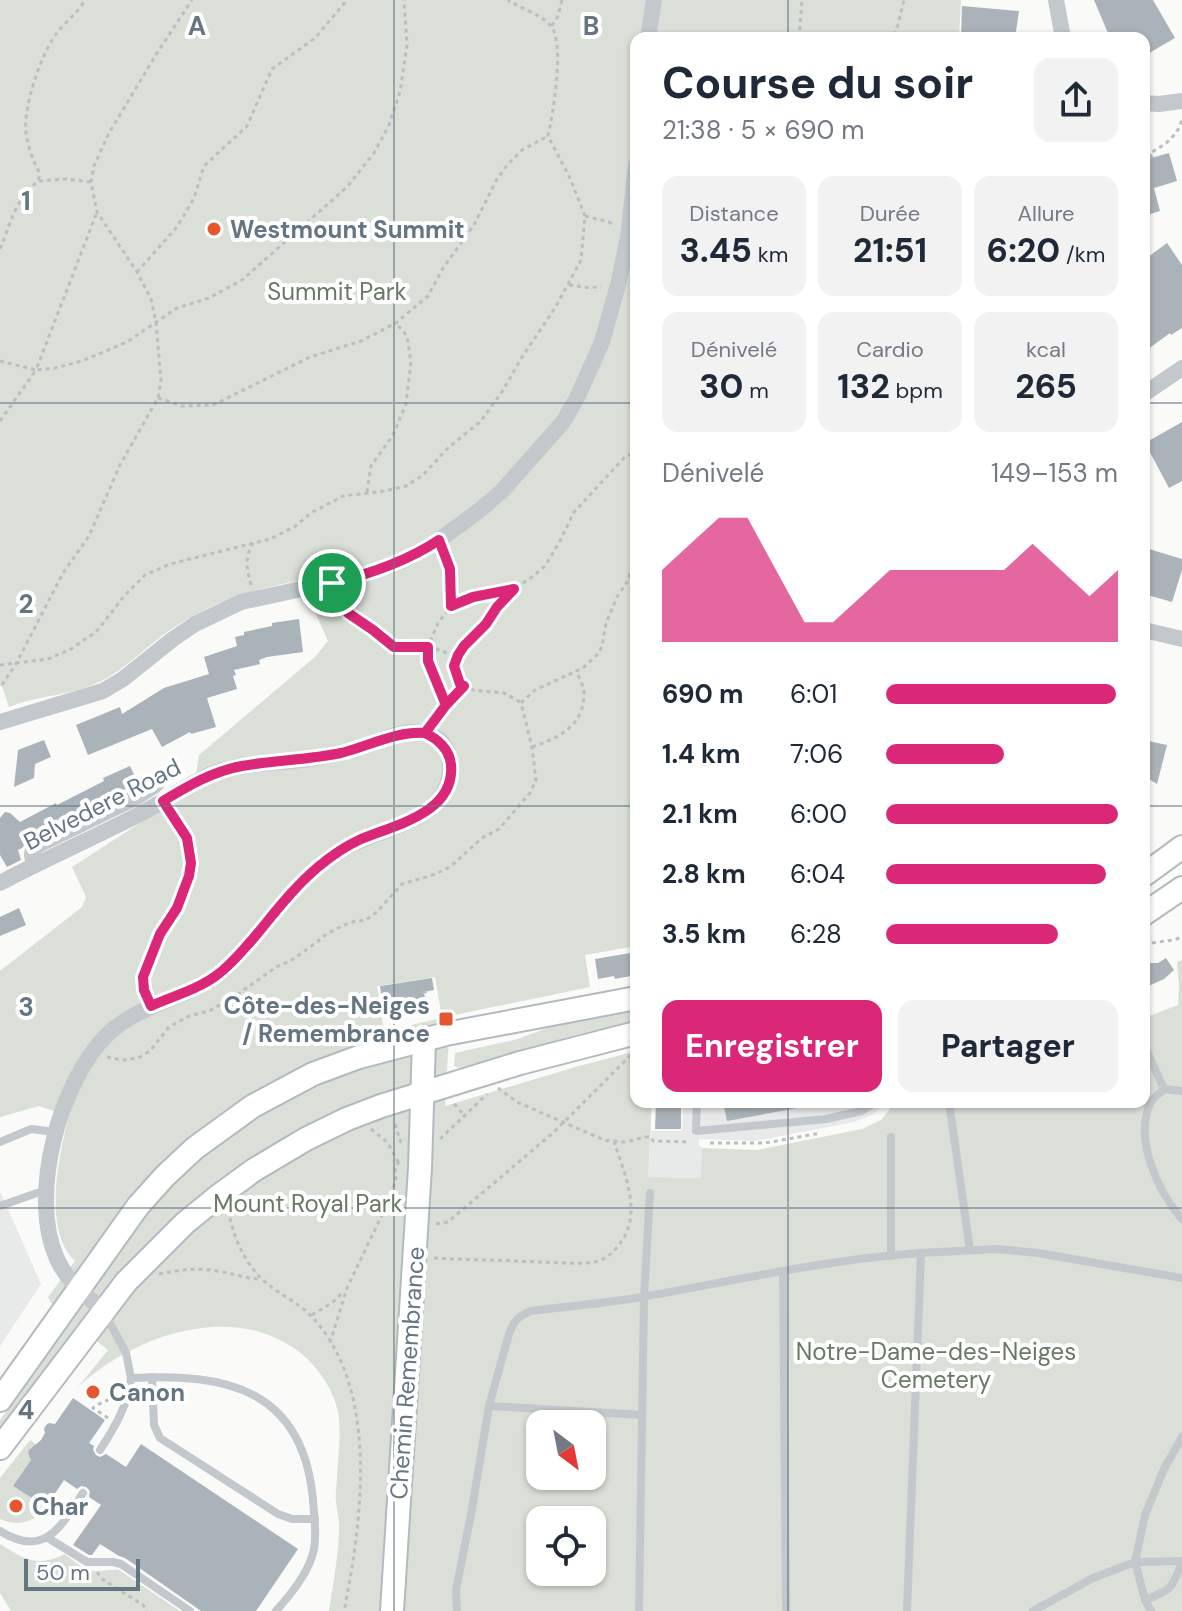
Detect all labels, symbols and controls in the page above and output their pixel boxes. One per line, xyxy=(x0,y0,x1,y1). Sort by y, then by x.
text: A xyxy=(188,9,206,43)
text: B xyxy=(583,9,599,43)
text: Course du soir xyxy=(662,54,973,112)
button: share xyxy=(1034,58,1118,142)
text: 21:38 · 5 × 690 m xyxy=(662,113,865,147)
text: 1 xyxy=(21,184,31,218)
text: Distance xyxy=(689,199,779,228)
text: Durée xyxy=(860,199,920,228)
text: Allure xyxy=(1017,199,1075,228)
place label: Westmount Summit xyxy=(230,214,465,245)
marker: Westmount Summit xyxy=(205,220,223,238)
text: 3.45 xyxy=(680,228,752,273)
text: 21:51 xyxy=(853,228,927,273)
text: 6:20 xyxy=(987,228,1060,273)
text: km xyxy=(752,240,788,269)
text: /km xyxy=(1060,240,1105,269)
park label: Summit Park xyxy=(267,276,407,307)
text: Dénivelé xyxy=(691,335,777,364)
text: Cardio xyxy=(856,335,924,364)
text: kcal xyxy=(1026,335,1066,364)
text: 30 xyxy=(699,364,743,409)
text: 132 xyxy=(837,364,890,409)
text: 265 xyxy=(1015,364,1077,409)
text: m xyxy=(743,376,769,405)
text: bpm xyxy=(890,376,943,405)
text: Dénivelé xyxy=(662,456,764,490)
text: 149–153 m xyxy=(991,456,1118,490)
pin xyxy=(298,549,366,617)
icon: arrive xyxy=(310,561,354,605)
text: 2 xyxy=(18,587,34,621)
text: 690 m xyxy=(662,677,743,711)
text: 6:01 xyxy=(790,677,837,711)
text: 1.4 km xyxy=(662,737,741,771)
text: 7:06 xyxy=(790,737,843,771)
street label: Belvedere Road xyxy=(18,751,186,857)
text: 2.1 km xyxy=(662,797,738,831)
text: 6:00 xyxy=(790,797,847,831)
text: 2.8 km xyxy=(662,857,746,891)
text: 6:04 xyxy=(790,857,845,891)
text: 3.5 km xyxy=(662,917,746,951)
text: 6:28 xyxy=(790,917,842,951)
text: 3 xyxy=(18,990,34,1024)
place label: Côte-des-Neiges / Remembrance xyxy=(223,990,430,1049)
button: Enregistrer xyxy=(662,1000,882,1092)
button: Partager xyxy=(898,1000,1118,1092)
marker: Côte-des-Neiges / Remembrance xyxy=(437,1010,455,1028)
park label: Mount Royal Park xyxy=(213,1188,403,1219)
street label: Chemin Remembrance xyxy=(383,1245,431,1501)
park label: Notre-Dame-des-Neiges Cemetery xyxy=(796,1336,1076,1395)
place label: Canon xyxy=(109,1377,185,1408)
marker: Canon xyxy=(84,1383,102,1401)
text: 4 xyxy=(18,1393,34,1427)
north arrow xyxy=(526,1410,606,1490)
map controls xyxy=(526,1410,606,1586)
place label: Char xyxy=(32,1491,89,1522)
marker: Char xyxy=(7,1497,25,1515)
button: locate xyxy=(526,1506,606,1586)
scale bar xyxy=(24,1555,140,1591)
text: 50 m xyxy=(36,1558,90,1587)

